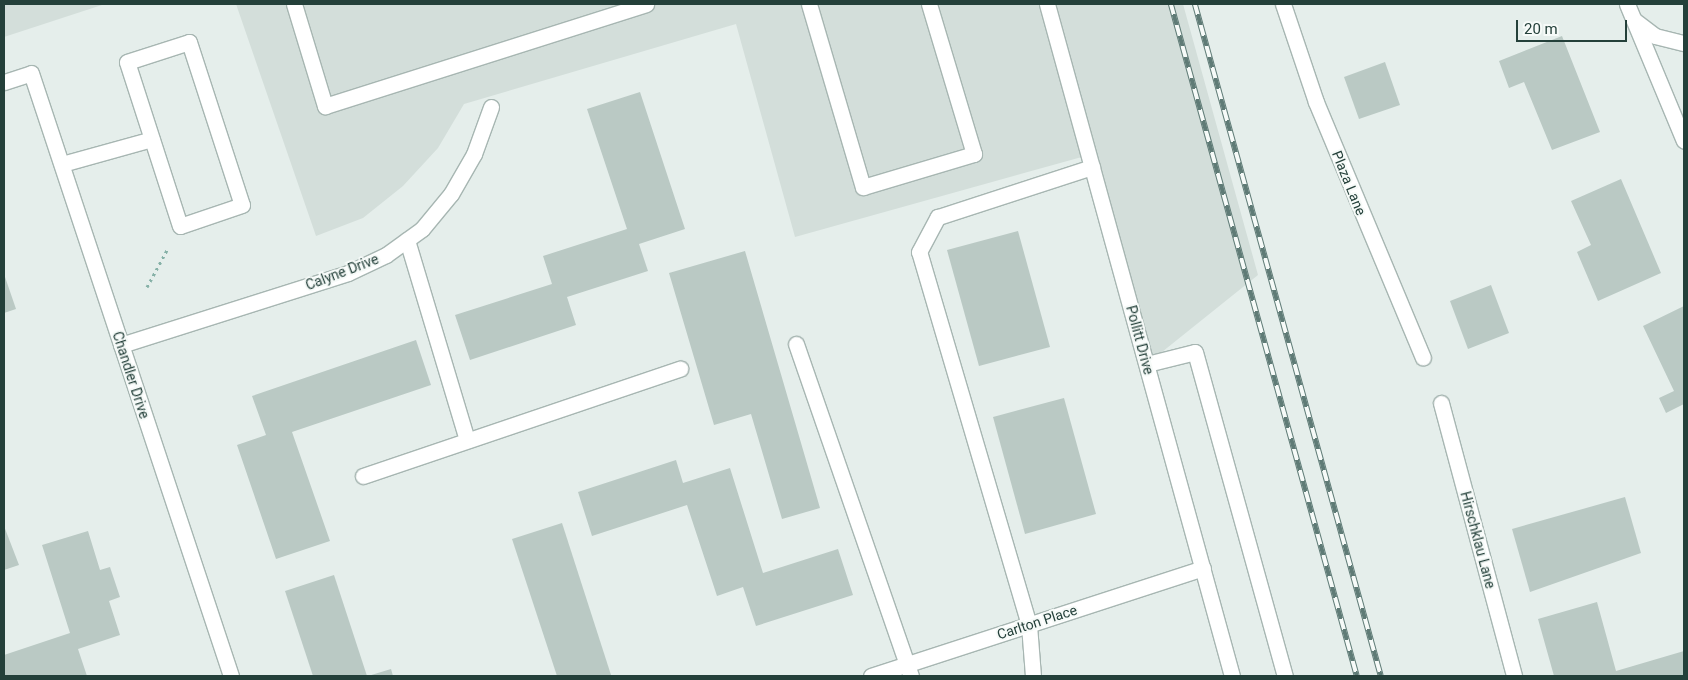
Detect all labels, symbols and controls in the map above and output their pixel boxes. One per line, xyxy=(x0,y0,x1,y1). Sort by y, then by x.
scale bar xyxy=(1518,10,1629,42)
text: 20 m xyxy=(1524,20,1558,38)
street label: Plaza Lane xyxy=(1328,148,1370,218)
street label: Calyne Drive xyxy=(303,250,381,294)
street label: Pollitt Drive xyxy=(1123,304,1157,376)
street label: Chandler Drive xyxy=(109,329,153,421)
street label: Hirschklau Lane xyxy=(1457,490,1499,590)
street label: Carlton Place xyxy=(995,601,1079,643)

